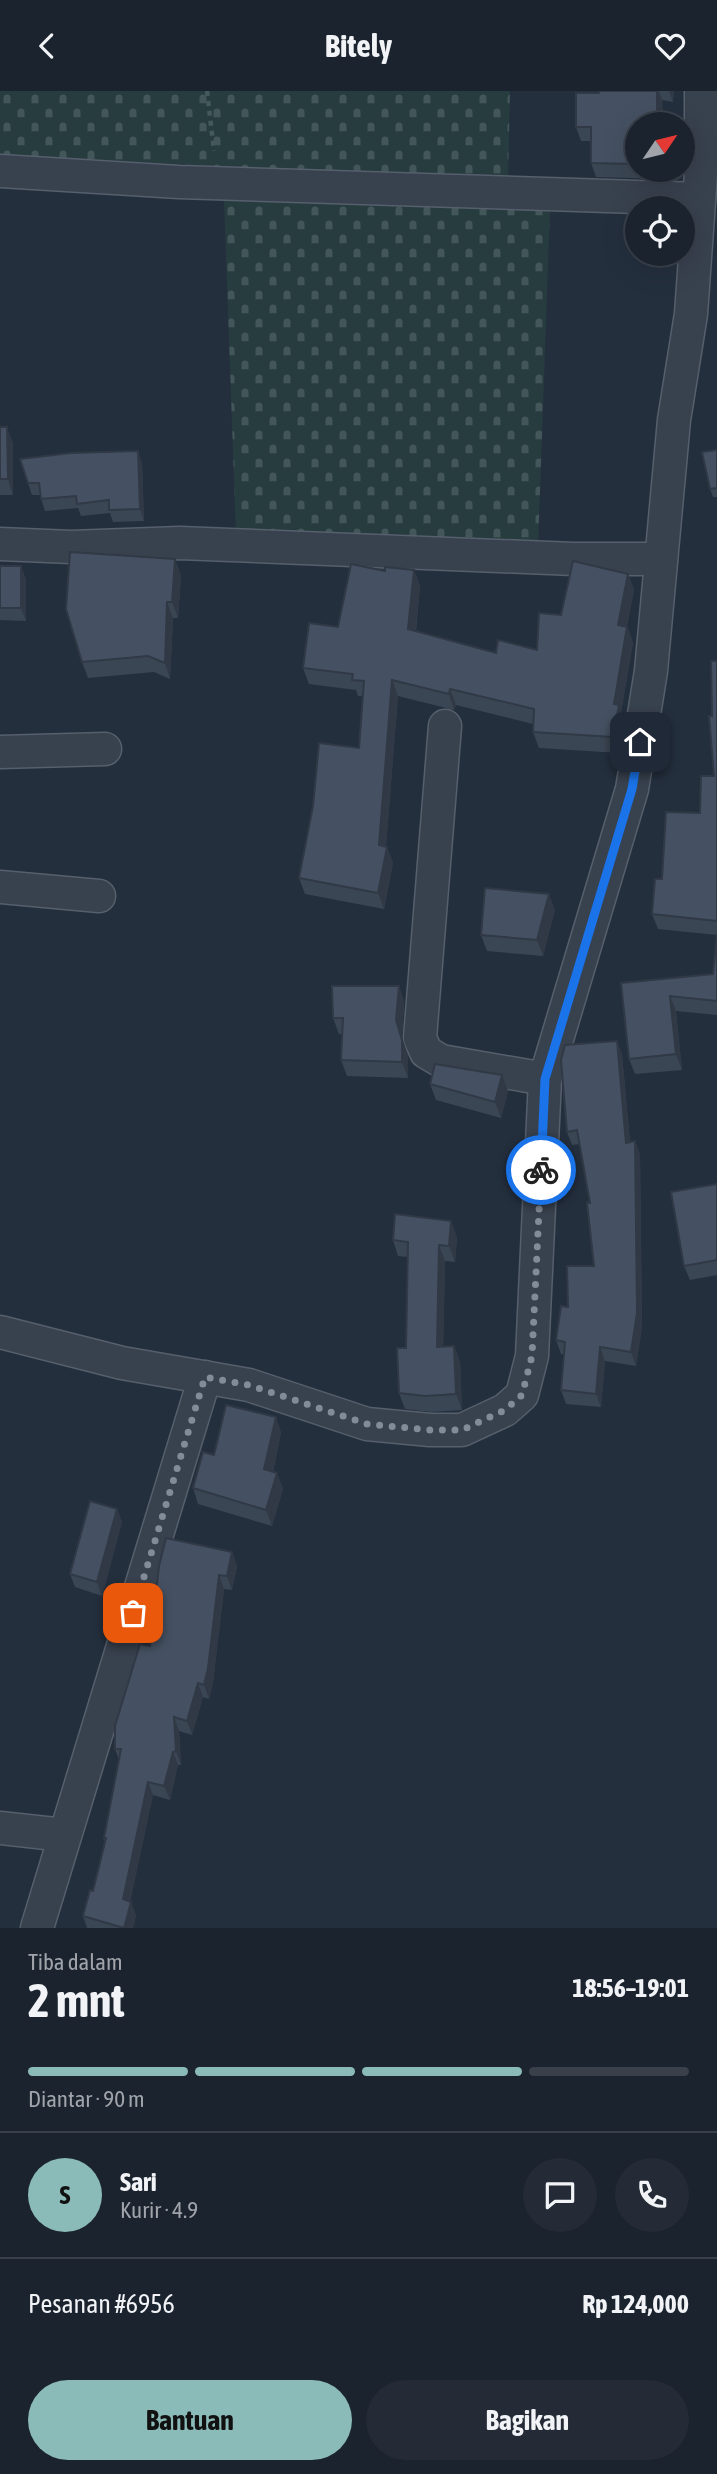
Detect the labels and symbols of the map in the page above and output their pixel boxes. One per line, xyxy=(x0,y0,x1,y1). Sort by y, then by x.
north arrow xyxy=(625,112,695,182)
pin xyxy=(610,712,670,772)
courier xyxy=(506,1135,576,1205)
pin xyxy=(103,1583,163,1643)

